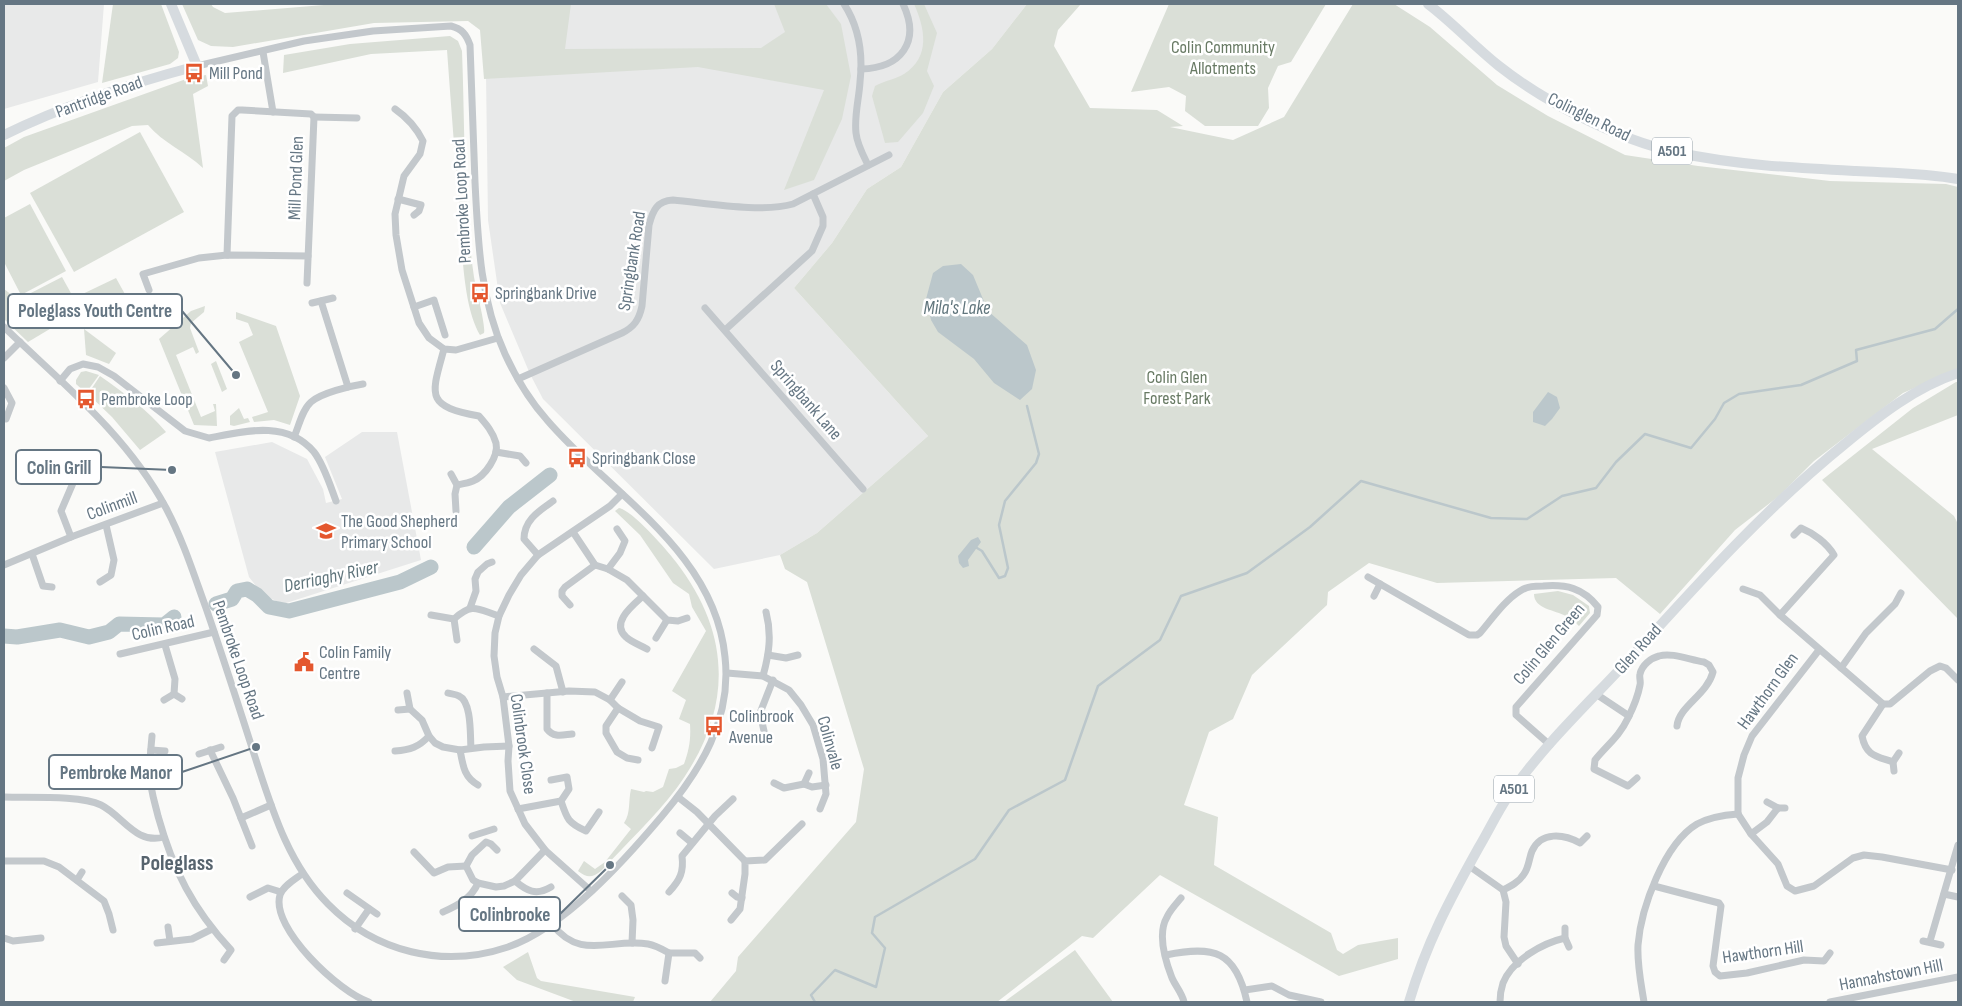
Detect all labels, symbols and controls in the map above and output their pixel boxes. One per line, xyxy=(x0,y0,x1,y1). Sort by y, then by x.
park label: Colin Community Allotments xyxy=(1171,37,1275,79)
bus stop icon: Mill Pond xyxy=(183,62,205,84)
place label: Mill Pond xyxy=(209,63,263,84)
street label: Pantridge Road xyxy=(53,72,145,122)
street label: Colinglen Road xyxy=(1544,88,1634,146)
street label: Mill Pond Glen xyxy=(284,136,308,220)
street label: Pembroke Loop Road xyxy=(448,138,476,264)
road number: A501 xyxy=(1652,138,1692,164)
street label: Springbank Road xyxy=(614,210,650,312)
bus stop icon: Springbank Drive xyxy=(469,282,491,304)
place label: Springbank Drive xyxy=(495,283,597,304)
callout: Poleglass Youth Centre xyxy=(8,294,182,328)
water label: Mila's Lake xyxy=(924,297,991,320)
text: Poleglass Youth Centre xyxy=(18,300,172,323)
street label: Springbank Lane xyxy=(766,356,846,444)
park label: Colin Glen Forest Park xyxy=(1143,367,1211,409)
bus stop icon: Pembroke Loop xyxy=(75,388,97,410)
place label: Pembroke Loop xyxy=(101,389,193,410)
bus stop icon: Springbank Close xyxy=(566,447,588,469)
place label: Springbank Close xyxy=(592,448,696,469)
callout: Colin Grill xyxy=(16,450,101,484)
text: Colin Grill xyxy=(27,457,91,480)
street label: Colinmill xyxy=(84,487,140,525)
place label: The Good Shepherd Primary School xyxy=(341,511,458,553)
school or university icon: The Good Shepherd Primary School xyxy=(315,520,337,542)
water label: Derriaghy River xyxy=(282,556,381,598)
street label: Pembroke Loop Road xyxy=(208,598,268,722)
street label: Colin Glen Green xyxy=(1509,599,1589,689)
street label: Colin Road xyxy=(130,611,196,645)
street label: Glen Road xyxy=(1610,620,1666,678)
place label: Colin Family Centre xyxy=(319,642,391,684)
street label: Hawthorn Glen xyxy=(1733,649,1803,733)
public building icon: Colin Family Centre xyxy=(293,651,315,673)
street label: Colinbrook Close xyxy=(506,692,540,796)
place label: Colinbrook Avenue xyxy=(728,706,794,748)
street label: Colinvale xyxy=(812,714,848,772)
bus stop icon: Colinbrook Avenue xyxy=(703,715,725,737)
callout: Pembroke Manor xyxy=(49,755,182,789)
text: Pembroke Manor xyxy=(60,762,172,785)
road number: A501 xyxy=(1494,776,1534,802)
district label: Poleglass xyxy=(141,850,213,877)
callout: Colinbrooke xyxy=(459,897,560,931)
text: Colinbrooke xyxy=(470,904,550,927)
street label: Hawthorn Hill xyxy=(1721,936,1805,968)
street label: Hannahstown Hill xyxy=(1837,955,1945,995)

